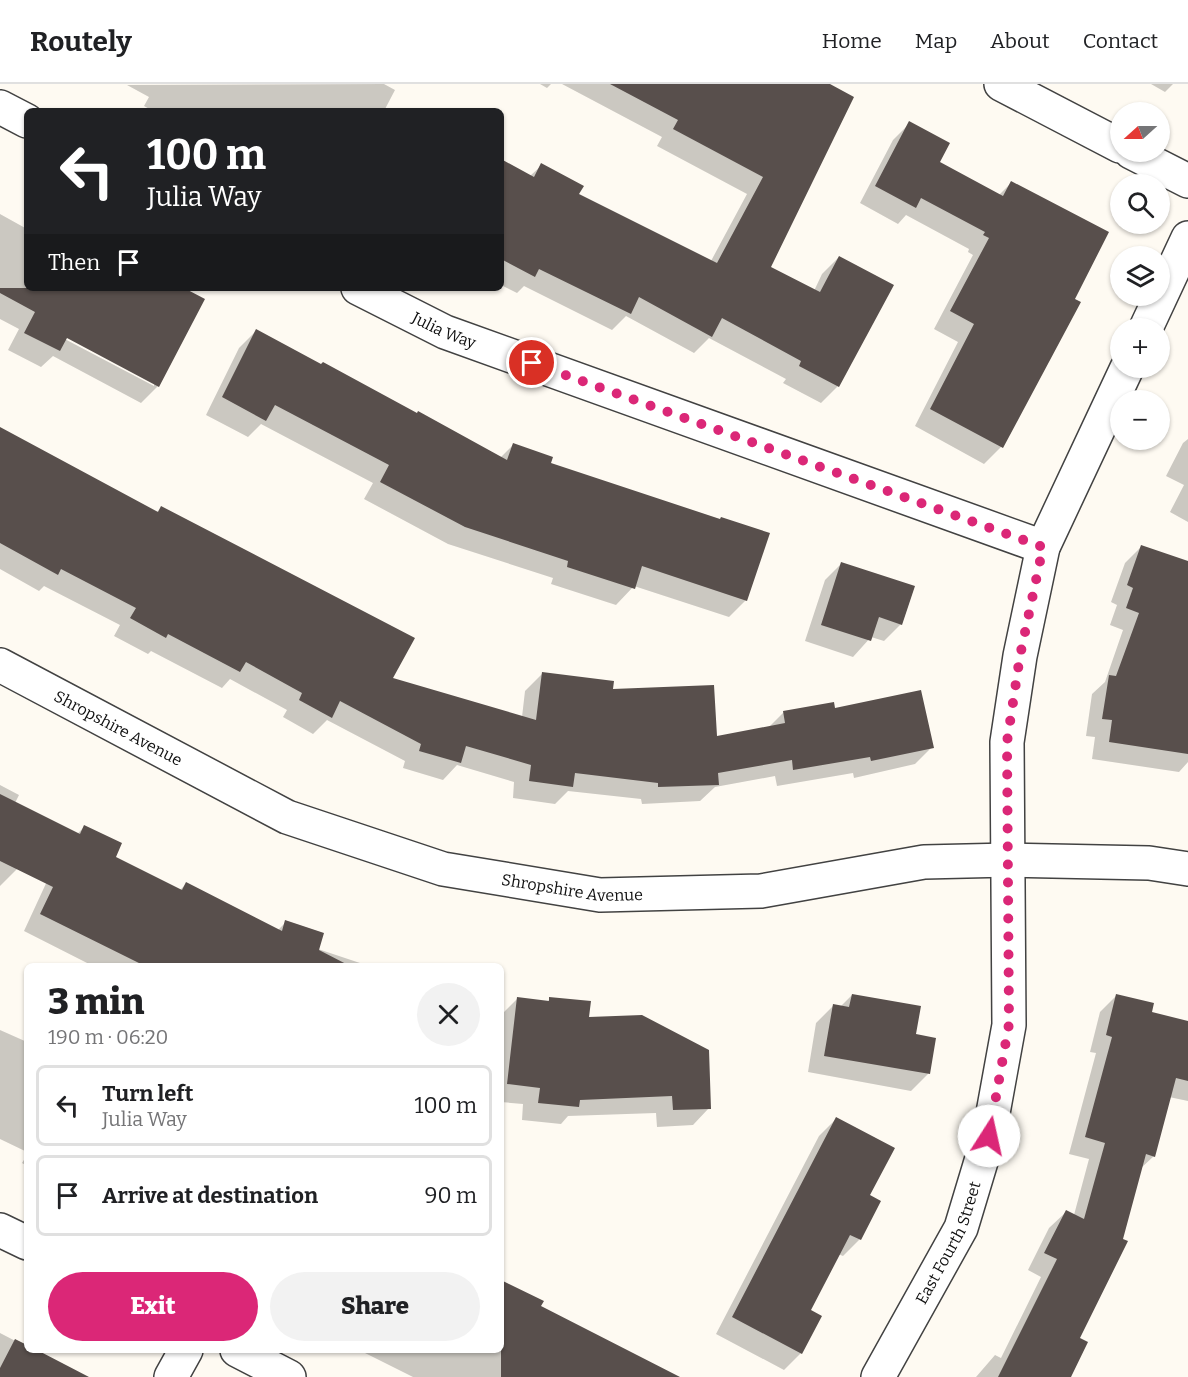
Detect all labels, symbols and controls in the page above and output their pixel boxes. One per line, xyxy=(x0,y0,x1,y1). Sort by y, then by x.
text: Routely xyxy=(30,25,132,58)
text: Home xyxy=(822,28,882,54)
text: Map xyxy=(915,28,957,54)
text: About xyxy=(990,28,1050,54)
text: Contact xyxy=(1083,28,1158,54)
north arrow xyxy=(1110,102,1170,162)
map controls xyxy=(1110,102,1170,450)
text: 100 m xyxy=(147,130,266,180)
icon: left xyxy=(48,132,126,210)
button: search xyxy=(1110,174,1170,234)
text: Julia Way xyxy=(147,181,262,213)
icon: arrive xyxy=(112,246,145,279)
button: layers xyxy=(1110,246,1170,306)
text: Then xyxy=(48,249,100,276)
street label: Julia Way xyxy=(408,307,479,352)
button: + xyxy=(1110,318,1170,378)
pin xyxy=(506,337,557,388)
icon: arrive xyxy=(515,346,548,379)
button: − xyxy=(1110,390,1170,450)
street label: Shropshire Avenue xyxy=(51,686,186,769)
street label: Shropshire Avenue xyxy=(500,869,643,905)
text: 3 min xyxy=(48,980,144,1024)
button: close xyxy=(417,983,480,1046)
text: 190 m · 06:20 xyxy=(48,1025,168,1049)
text: Turn left xyxy=(102,1080,194,1107)
icon: left xyxy=(51,1089,84,1122)
text: 100 m xyxy=(414,1092,477,1119)
position arrow xyxy=(957,1104,1021,1168)
text: Julia Way xyxy=(102,1107,187,1131)
icon: arrive xyxy=(51,1179,84,1212)
street label: East Fourth Street xyxy=(911,1179,984,1307)
text: Arrive at destination xyxy=(102,1182,318,1209)
text: 90 m xyxy=(425,1182,477,1209)
button: Exit xyxy=(48,1272,258,1341)
button: Share xyxy=(270,1272,480,1341)

